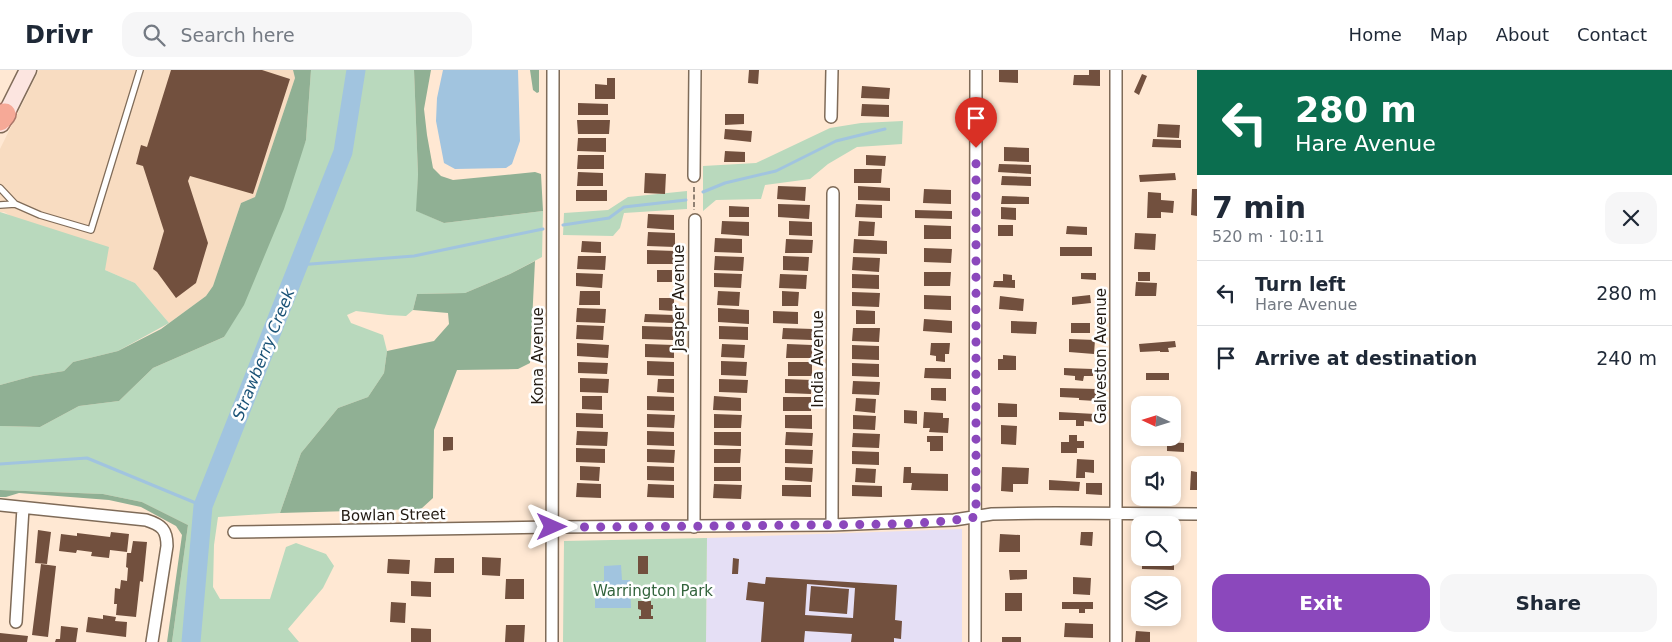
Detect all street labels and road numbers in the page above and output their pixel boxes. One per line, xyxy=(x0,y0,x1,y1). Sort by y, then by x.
street label: Jasper Avenue xyxy=(670,245,688,352)
street label: Galveston Avenue xyxy=(1092,288,1110,424)
street label: Kona Avenue xyxy=(529,307,547,405)
street label: India Avenue xyxy=(809,310,827,408)
street label: Bowlan Street xyxy=(340,505,446,525)

